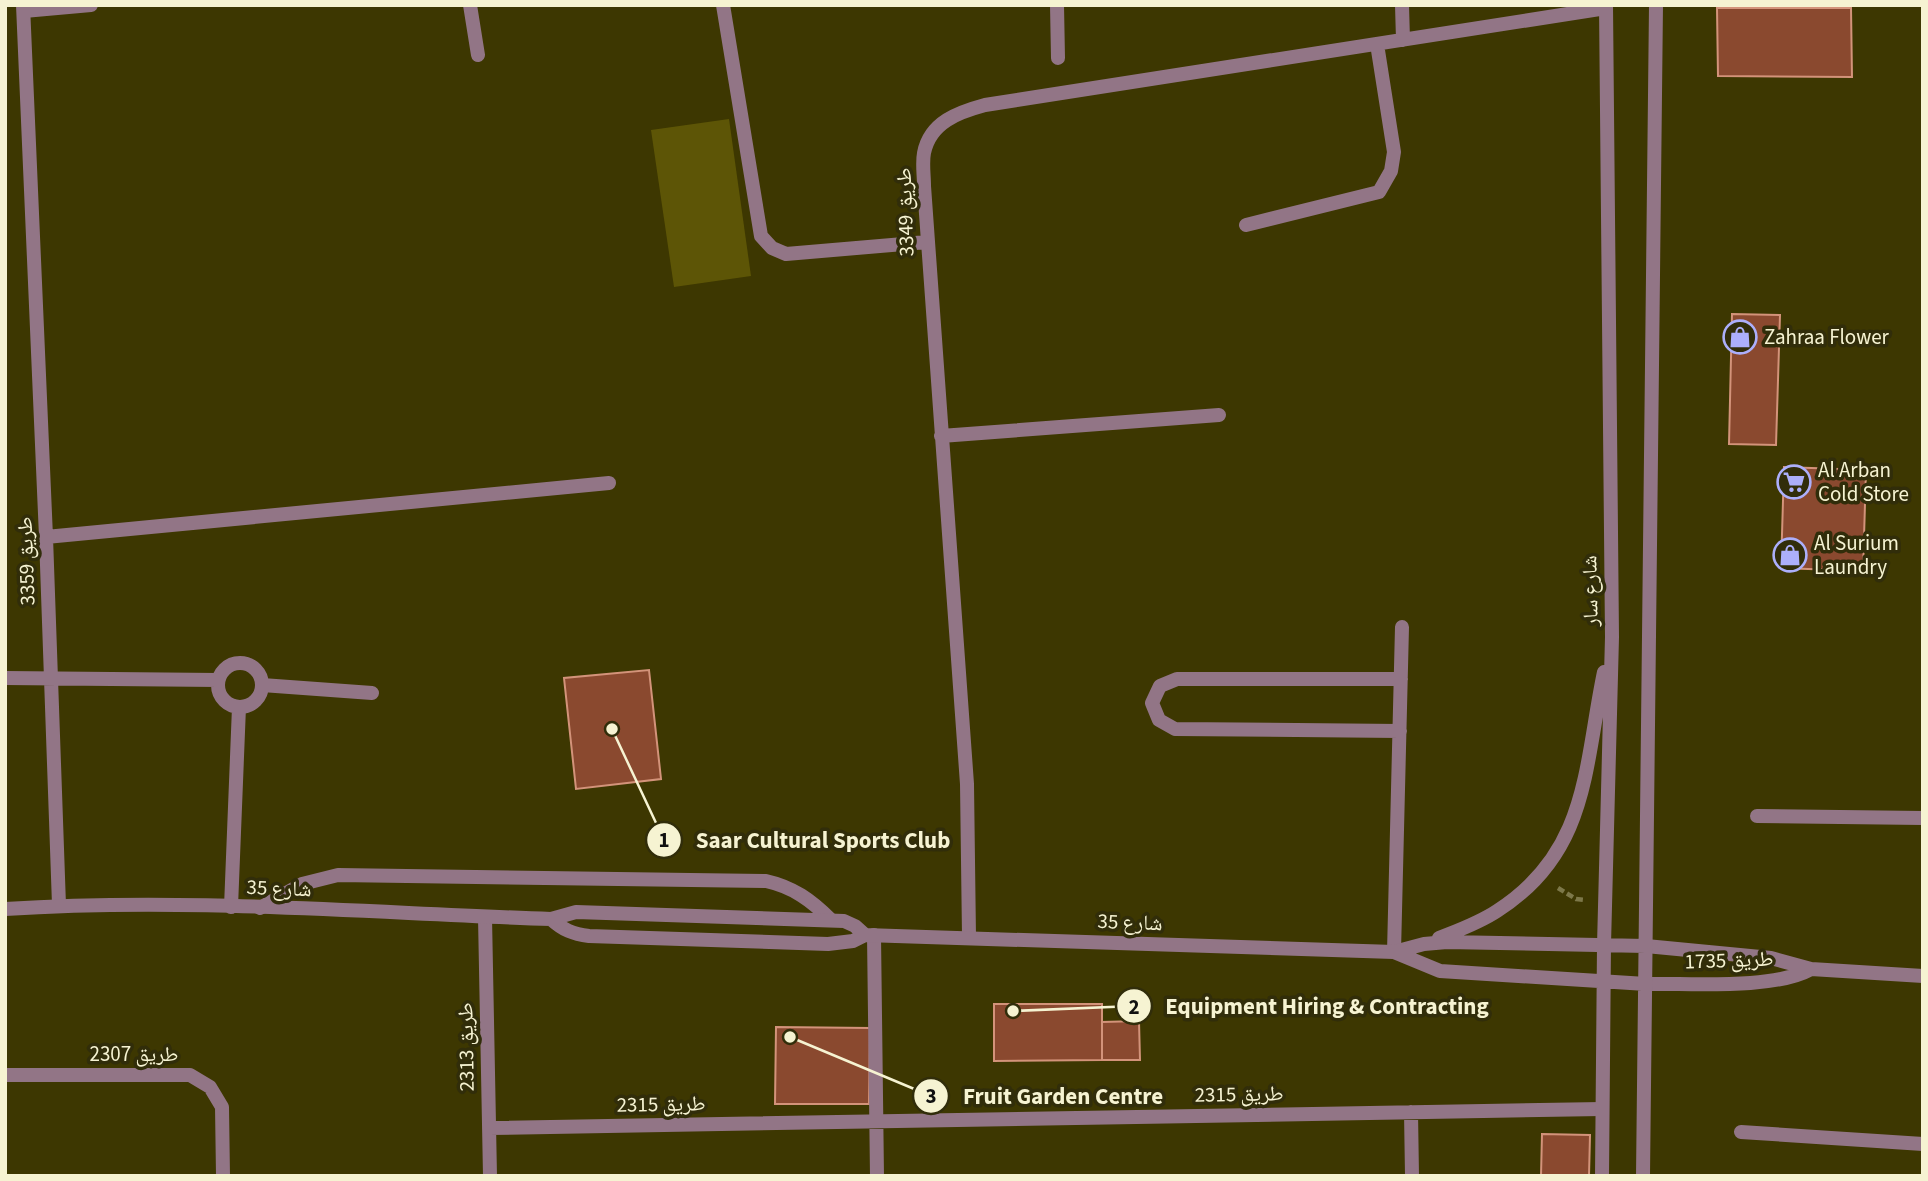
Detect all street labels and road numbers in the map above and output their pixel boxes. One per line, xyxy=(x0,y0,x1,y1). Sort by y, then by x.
street label: طريق 3349 xyxy=(888,167,922,257)
street label: طريق 3359 xyxy=(9,516,43,606)
street label: شارع سار xyxy=(1574,555,1606,628)
street label: شارع 35 xyxy=(246,872,312,904)
street label: شارع 35 xyxy=(1097,906,1163,938)
street label: طريق 1735 xyxy=(1684,943,1774,977)
street label: طريق 2313 xyxy=(450,1002,482,1092)
street label: طريق 2307 xyxy=(90,1039,178,1069)
street label: طريق 2315 xyxy=(1194,1078,1284,1110)
street label: طريق 2315 xyxy=(616,1088,706,1120)

